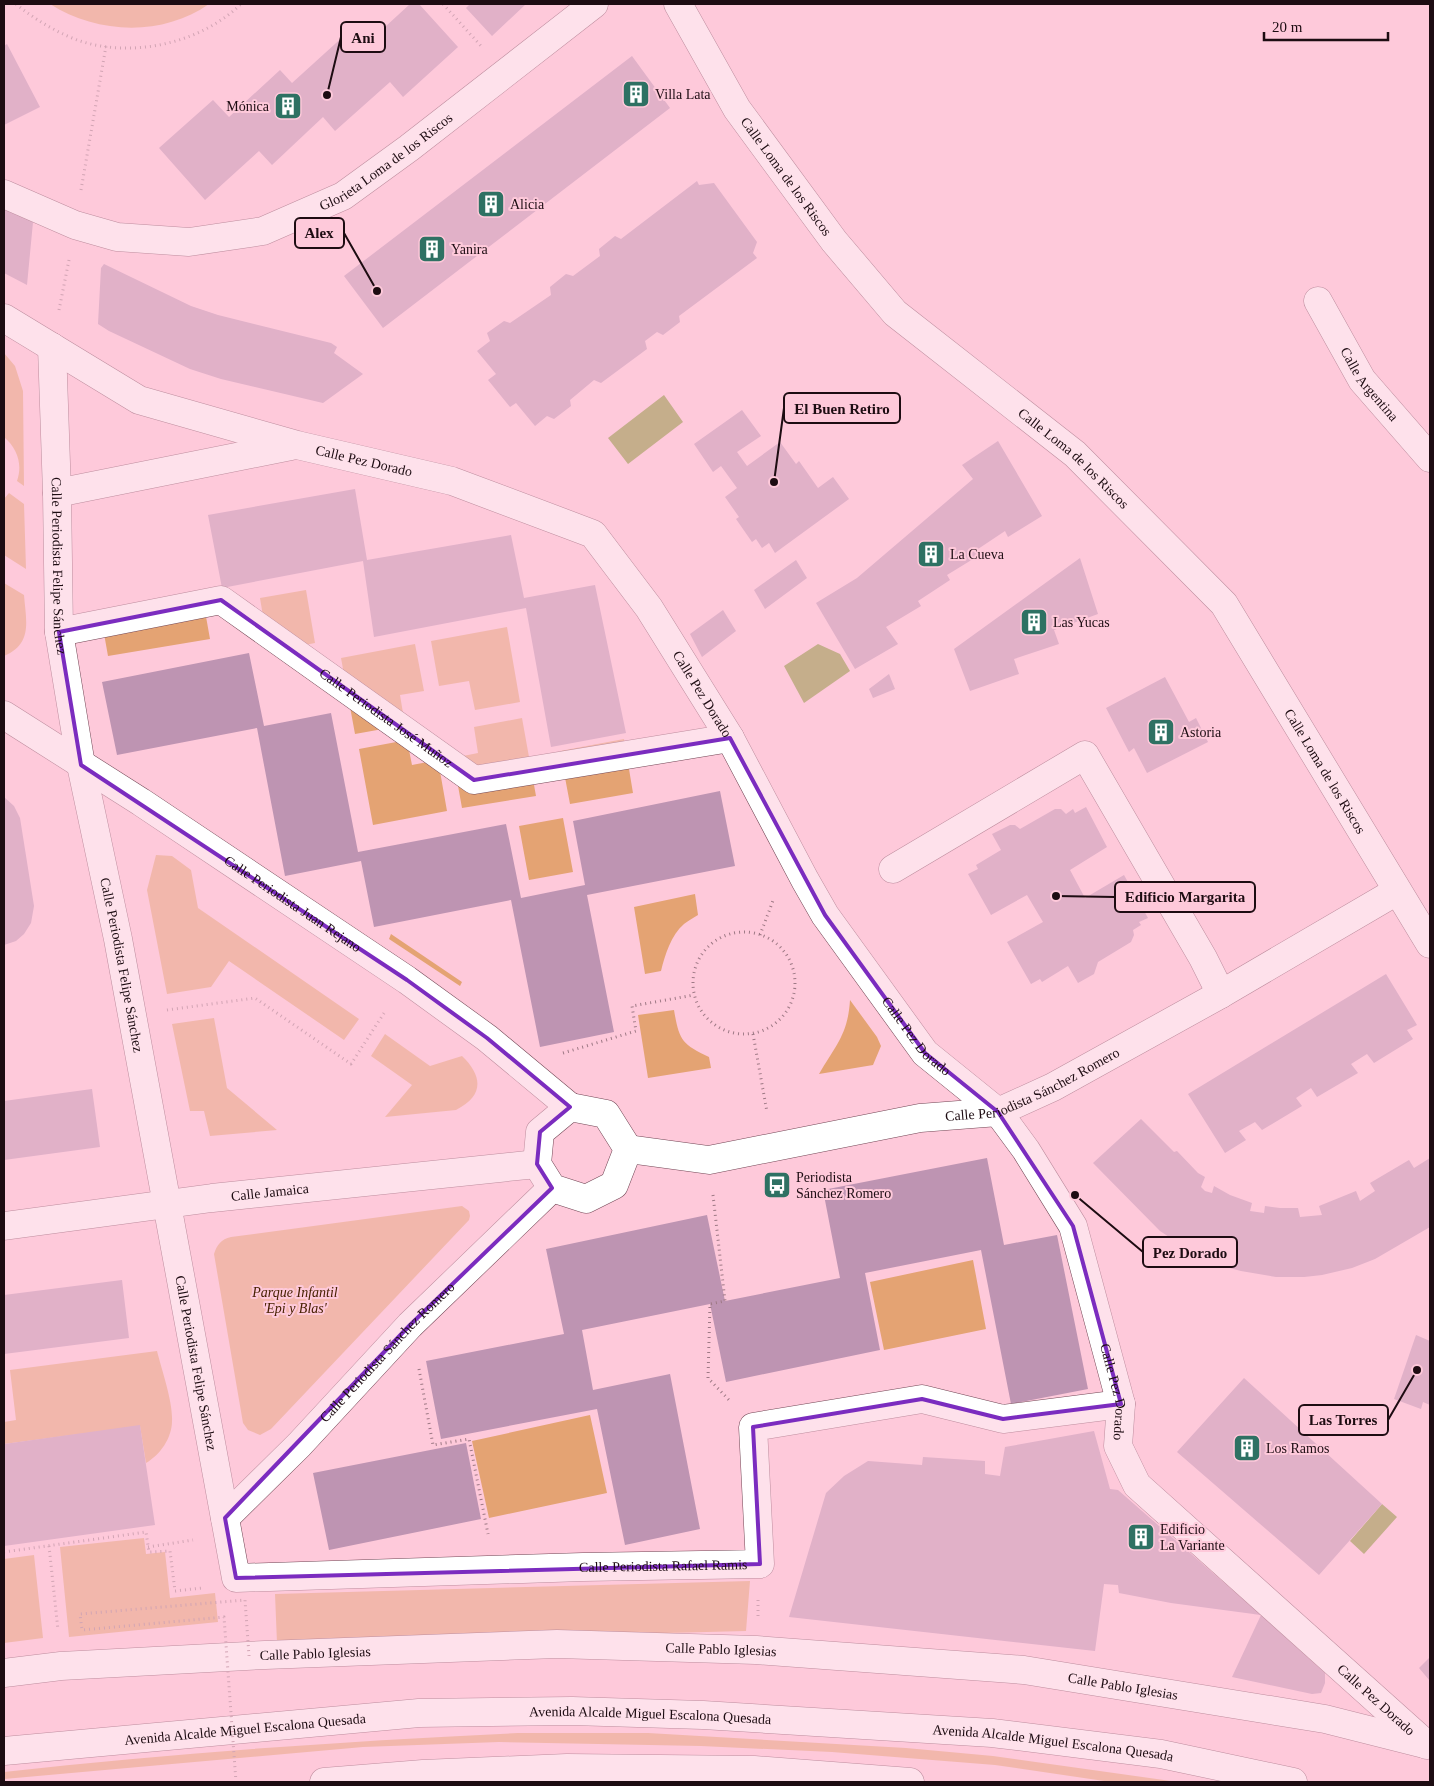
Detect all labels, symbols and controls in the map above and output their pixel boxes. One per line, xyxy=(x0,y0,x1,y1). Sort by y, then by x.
scale bar xyxy=(1264,10,1388,42)
text: 20 m xyxy=(1272,19,1303,35)
callout: Ani xyxy=(341,22,385,52)
text: Ani xyxy=(351,30,375,46)
building icon: Villa Lata xyxy=(621,79,651,109)
place label: Villa Lata xyxy=(655,87,711,102)
building icon: Mónica xyxy=(273,91,303,121)
place label: Mónica xyxy=(226,99,270,114)
street label: Glorieta Loma de los Riscos xyxy=(317,110,455,213)
street label: Calle Loma de los Riscos xyxy=(738,114,835,238)
building icon: Alicia xyxy=(476,189,506,219)
place label: Alicia xyxy=(510,197,545,212)
callout: Alex xyxy=(295,218,344,248)
text: Alex xyxy=(304,225,334,241)
building icon: Yanira xyxy=(417,234,447,264)
place label: Yanira xyxy=(451,242,488,257)
street label: Calle Argentina xyxy=(1338,344,1402,424)
callout: El Buen Retiro xyxy=(784,393,900,423)
text: El Buen Retiro xyxy=(794,401,890,417)
street label: Calle Loma de los Riscos xyxy=(1015,405,1132,511)
street label: Calle Pez Dorado xyxy=(314,442,414,479)
street label: Calle Periodista Felipe Sánchez xyxy=(49,477,70,656)
building icon: La Cueva xyxy=(916,539,946,569)
place label: La Cueva xyxy=(950,547,1005,562)
building icon: Las Yucas xyxy=(1019,607,1049,637)
place label: Las Yucas xyxy=(1053,615,1110,630)
street label: Calle Pez Dorado xyxy=(670,648,735,740)
street label: Calle Periodista José Muñoz xyxy=(317,665,456,770)
street label: Calle Loma de los Riscos xyxy=(1282,706,1369,836)
building icon: Astoria xyxy=(1146,717,1176,747)
place label: Astoria xyxy=(1180,725,1222,740)
street label: Calle Periodista Juan Rejano xyxy=(222,852,364,955)
street label: Calle Periodista Felipe Sánchez xyxy=(98,876,146,1054)
callout: Edificio Margarita xyxy=(1115,882,1255,912)
text: Edificio Margarita xyxy=(1125,889,1246,905)
street label: Calle Pez Dorado xyxy=(879,994,954,1078)
street label: Calle Periodista Sánchez Romero xyxy=(945,1044,1122,1124)
bus stop icon: Periodista Sánchez Romero xyxy=(762,1170,792,1200)
place label: Periodista Sánchez Romero xyxy=(796,1170,891,1201)
street label: Calle Jamaica xyxy=(230,1180,310,1203)
callout: Pez Dorado xyxy=(1143,1237,1237,1267)
text: Pez Dorado xyxy=(1153,1245,1227,1261)
street label: Calle Periodista Felipe Sánchez xyxy=(173,1274,220,1452)
street label: Calle Periodista Sánchez Romero xyxy=(317,1279,457,1425)
park label: Parque Infantil 'Epi y Blas' xyxy=(251,1285,338,1316)
street label: Calle Pez Dorado xyxy=(1097,1342,1129,1441)
callout: Las Torres xyxy=(1299,1405,1388,1435)
text: Las Torres xyxy=(1309,1412,1377,1428)
building icon: Los Ramos xyxy=(1232,1433,1262,1463)
place label: Los Ramos xyxy=(1266,1441,1329,1456)
building icon: Edificio La Variante xyxy=(1126,1522,1156,1552)
place label: Edificio La Variante xyxy=(1160,1522,1225,1553)
street label: Calle Periodista Rafael Ramis xyxy=(579,1557,748,1575)
street label: Calle Pablo Iglesias xyxy=(665,1640,777,1659)
street label: Calle Pablo Iglesias xyxy=(259,1644,371,1663)
street label: Calle Pez Dorado xyxy=(1335,1661,1418,1738)
street label: Calle Pablo Iglesias xyxy=(1067,1670,1179,1702)
street label: Avenida Alcalde Miguel Escalona Quesada xyxy=(529,1703,773,1727)
street label: Avenida Alcalde Miguel Escalona Quesada xyxy=(124,1710,367,1747)
street label: Avenida Alcalde Miguel Escalona Quesada xyxy=(932,1722,1176,1764)

